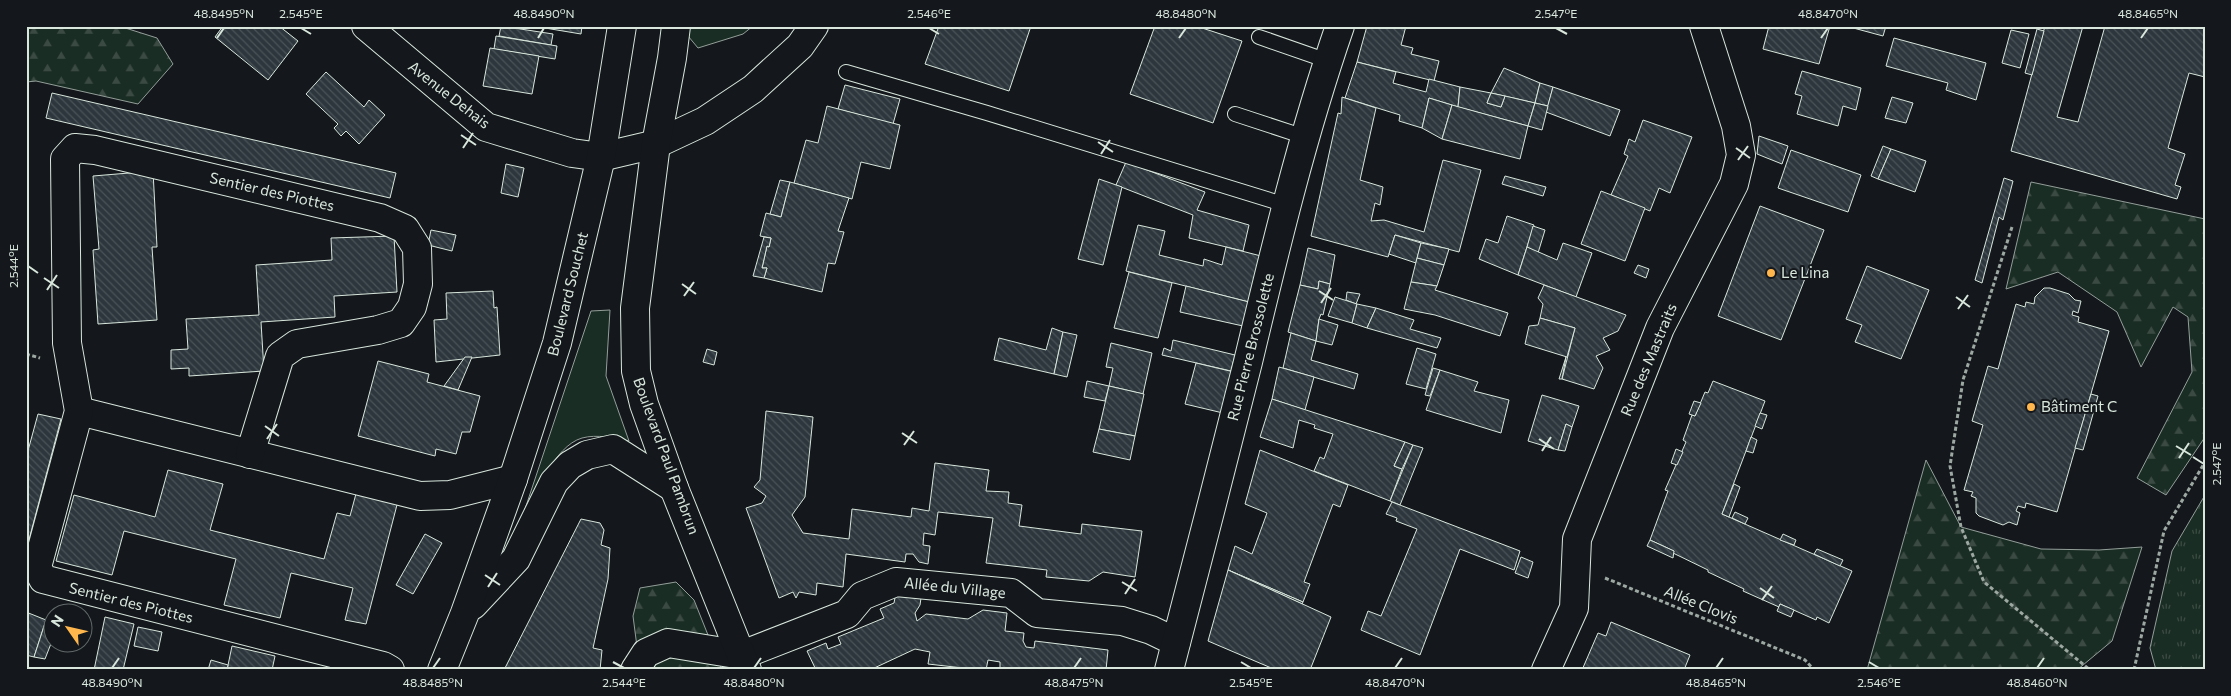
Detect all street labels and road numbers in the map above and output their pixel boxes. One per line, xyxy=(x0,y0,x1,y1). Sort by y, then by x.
street label: Avenue Dehais xyxy=(405,57,494,132)
street label: Sentier des Piottes xyxy=(208,168,336,214)
street label: Boulevard Souchet xyxy=(543,230,591,358)
street label: Rue Pierre Brossolette xyxy=(1223,271,1277,422)
street label: Rue des Mastraits xyxy=(1616,300,1680,419)
street label: Boulevard Paul Pambrun xyxy=(630,375,704,537)
street label: Allée du Village xyxy=(903,573,1007,601)
street label: Sentier des Piottes xyxy=(67,578,195,626)
street label: Allée Clovis xyxy=(1662,581,1741,627)

